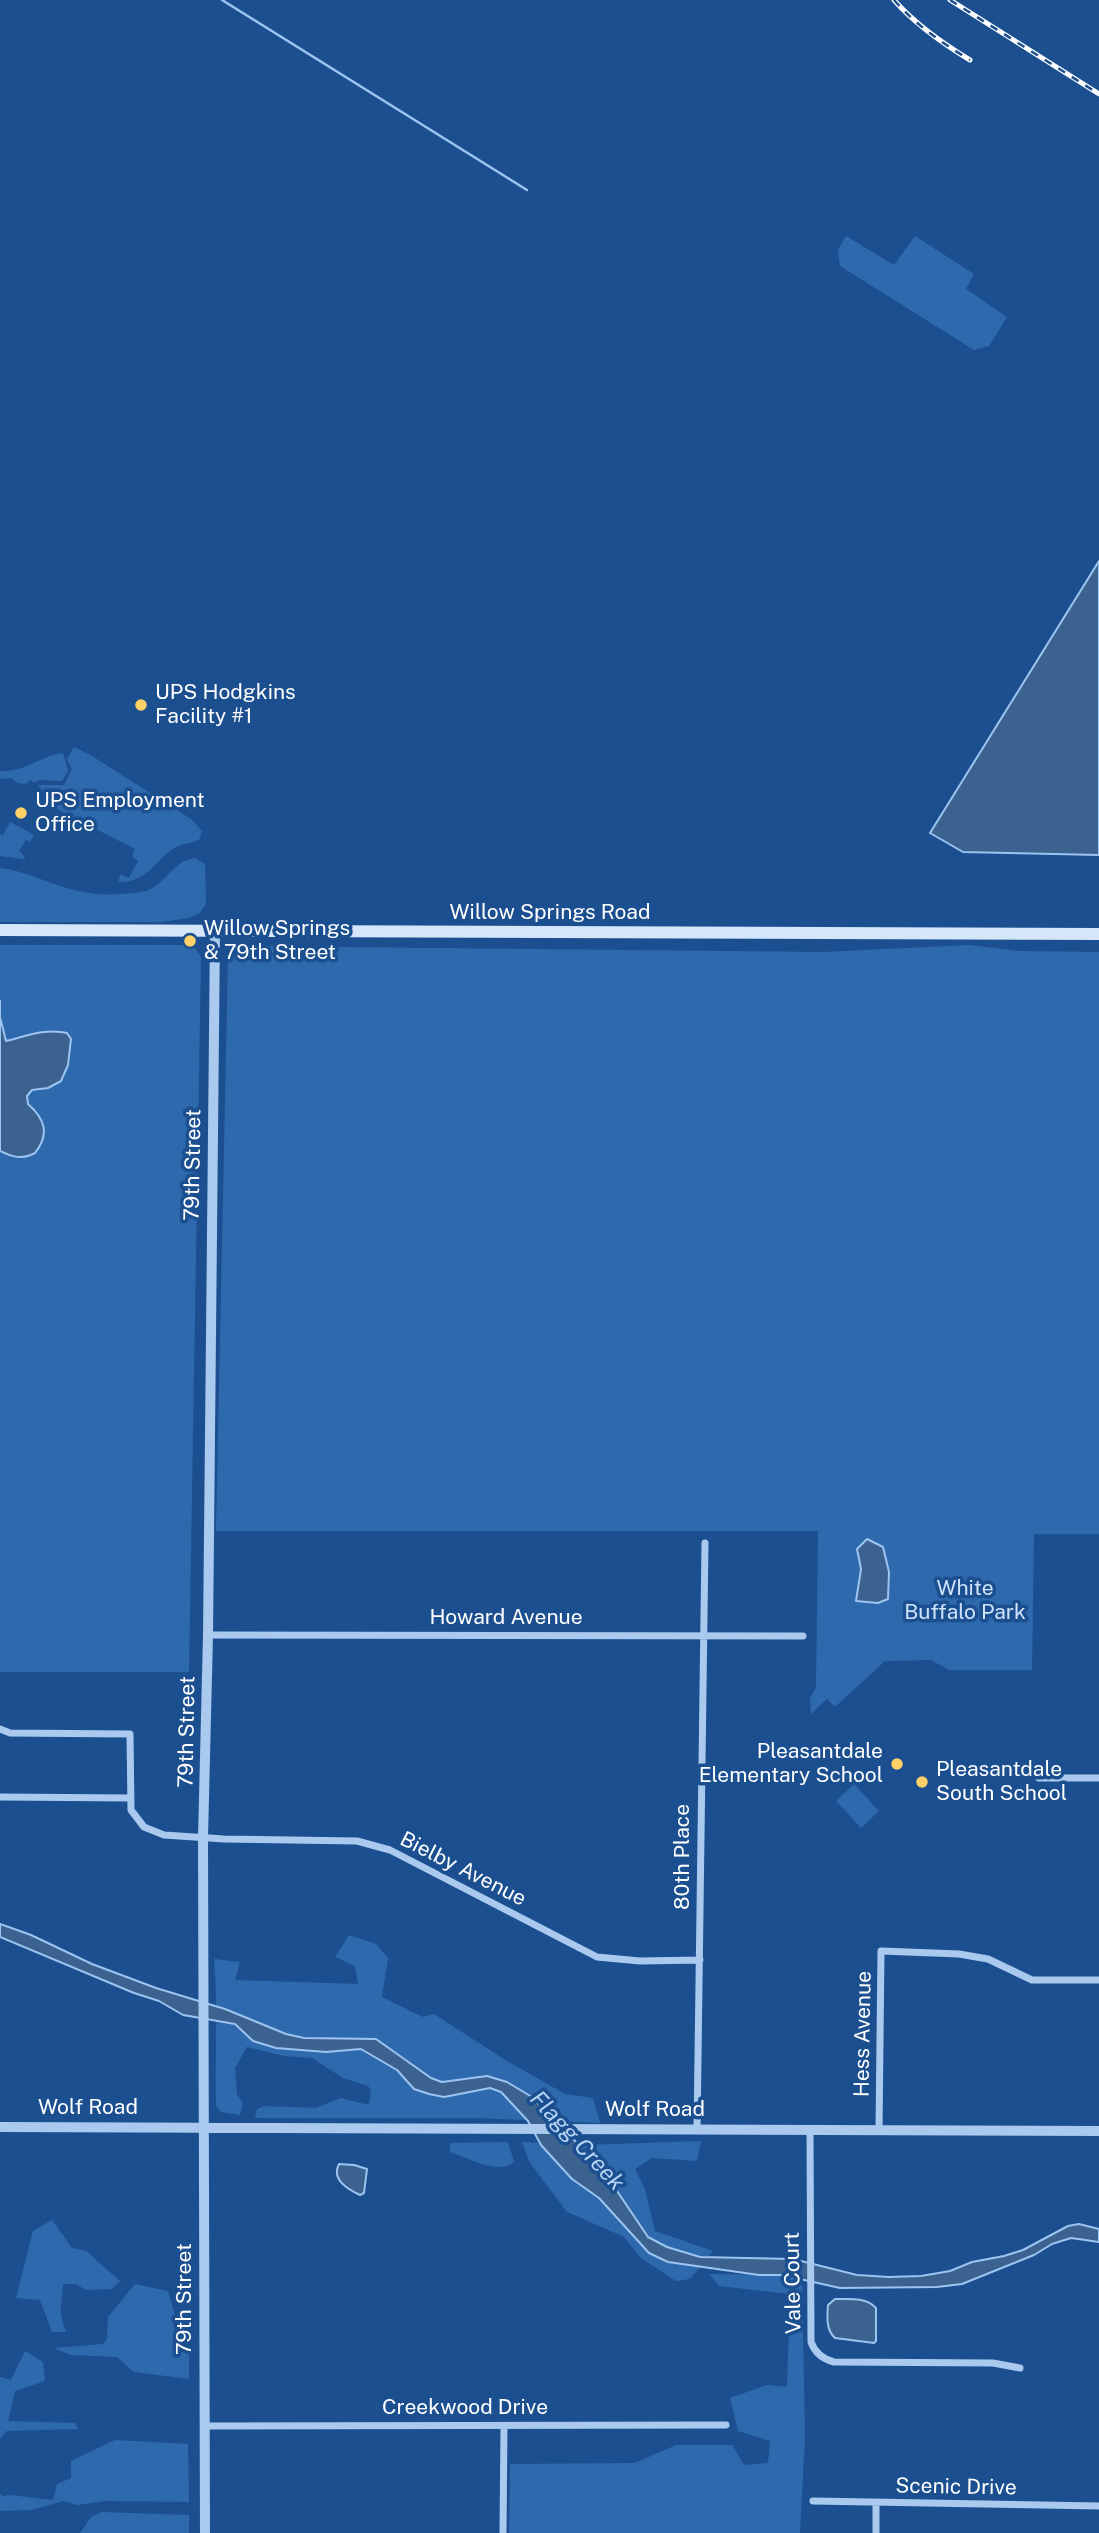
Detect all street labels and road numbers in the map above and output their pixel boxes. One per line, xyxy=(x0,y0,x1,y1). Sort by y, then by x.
street label: Willow Springs Road xyxy=(450,900,650,926)
street label: 79th Street xyxy=(179,1109,207,1221)
street label: Howard Avenue xyxy=(429,1605,583,1631)
street label: 79th Street xyxy=(173,1676,201,1788)
street label: 80th Place xyxy=(670,1804,696,1910)
street label: Bielby Avenue xyxy=(396,1826,530,1912)
street label: Hess Avenue xyxy=(849,1971,877,2097)
street label: Wolf Road xyxy=(38,2095,138,2121)
street label: Wolf Road xyxy=(605,2097,705,2123)
street label: Vale Court xyxy=(780,2232,806,2334)
street label: 79th Street xyxy=(172,2243,198,2355)
street label: Creekwood Drive xyxy=(382,2395,548,2421)
street label: Scenic Drive xyxy=(895,2473,1017,2501)

